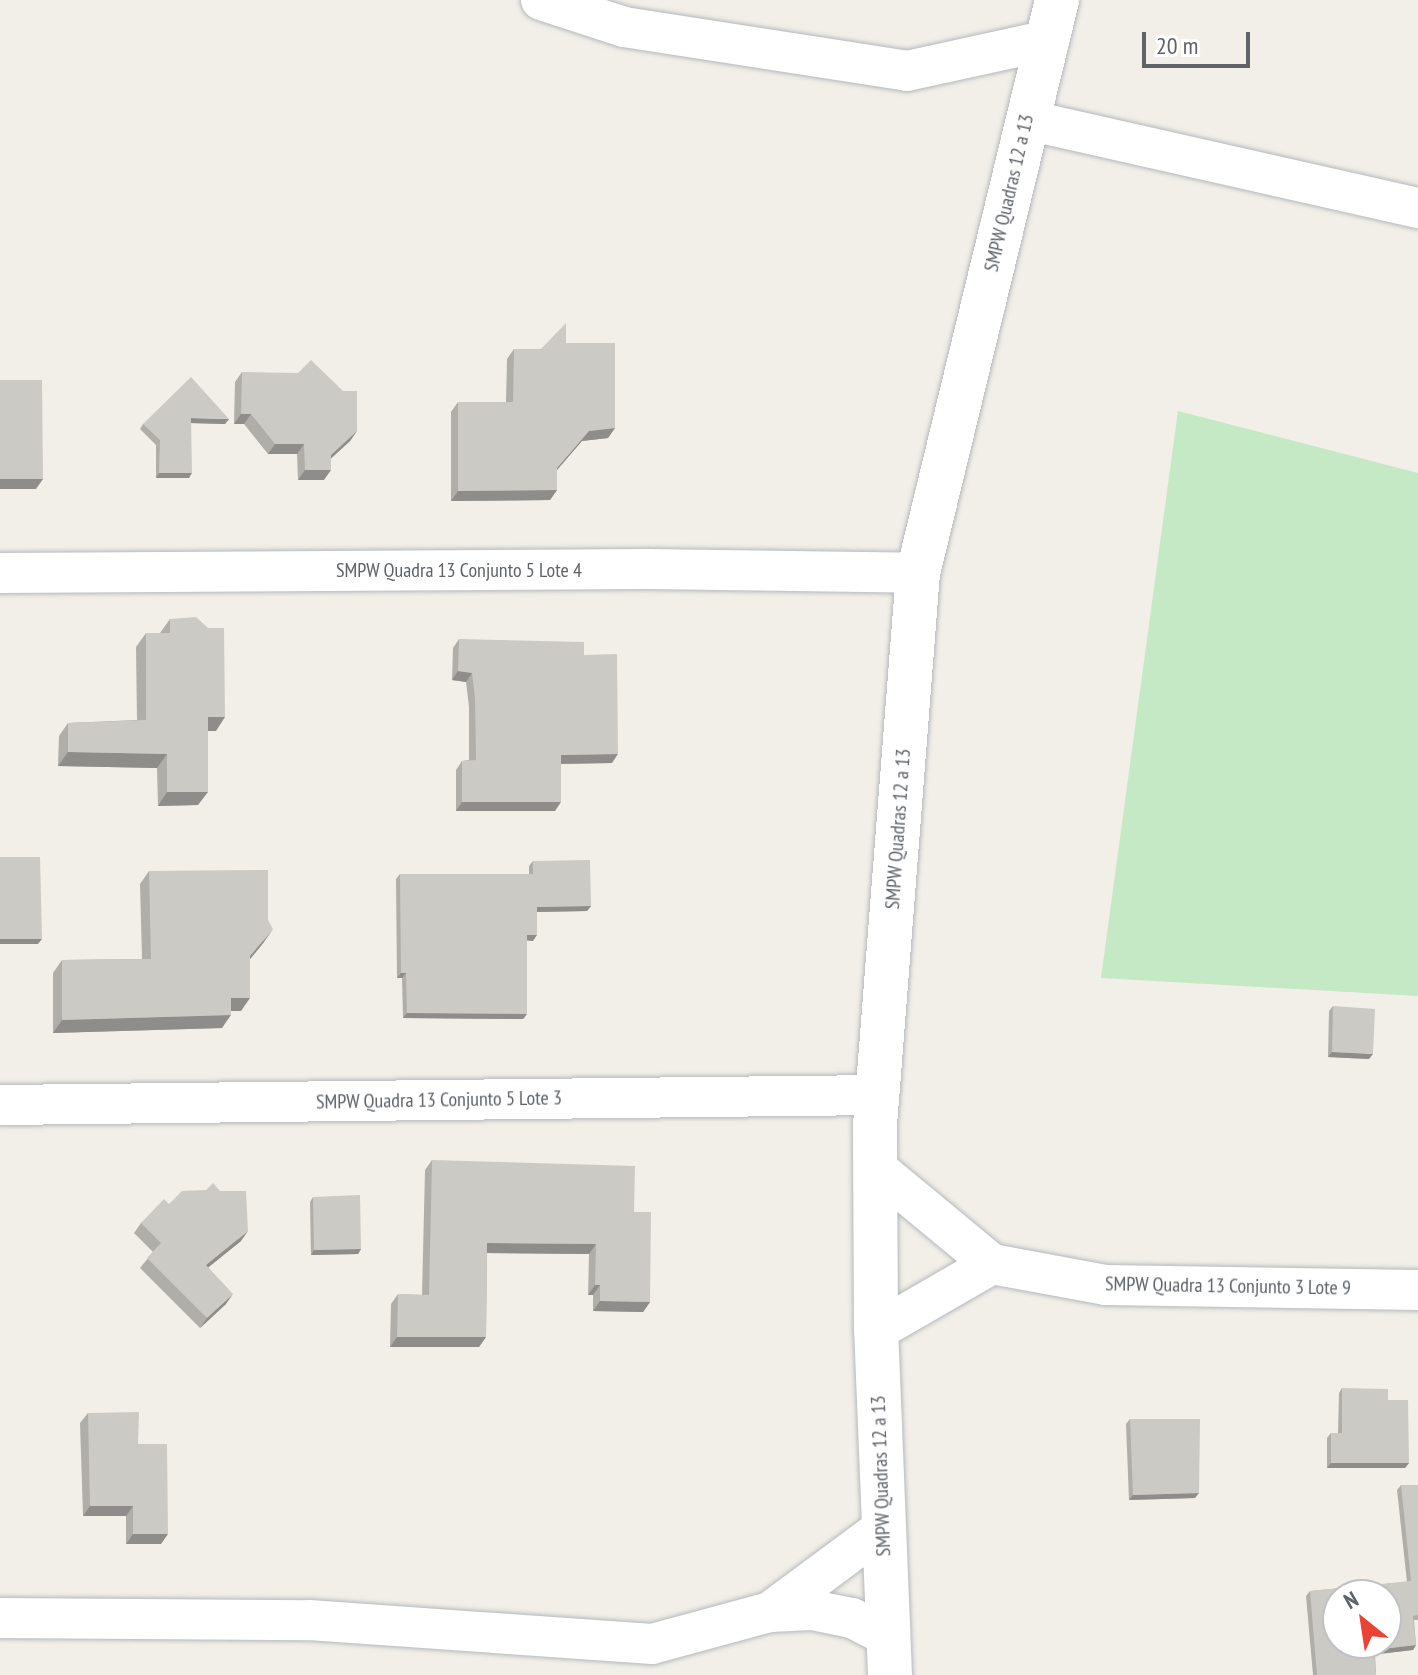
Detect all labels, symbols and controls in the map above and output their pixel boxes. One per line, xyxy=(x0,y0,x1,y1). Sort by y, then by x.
scale bar xyxy=(1146,16,1254,66)
text: 20 m xyxy=(1156,30,1198,61)
street label: SMPW Quadras 12 a 13 xyxy=(979,112,1039,274)
street label: SMPW Quadra 13 Conjunto 5 Lote 4 xyxy=(336,558,582,582)
street label: SMPW Quadras 12 a 13 xyxy=(880,748,916,910)
street label: SMPW Quadra 13 Conjunto 5 Lote 3 xyxy=(316,1086,562,1114)
street label: SMPW Quadra 13 Conjunto 3 Lote 9 xyxy=(1105,1272,1351,1300)
street label: SMPW Quadras 12 a 13 xyxy=(866,1395,896,1557)
north arrow xyxy=(1322,1579,1402,1659)
text: N xyxy=(1339,1585,1363,1615)

